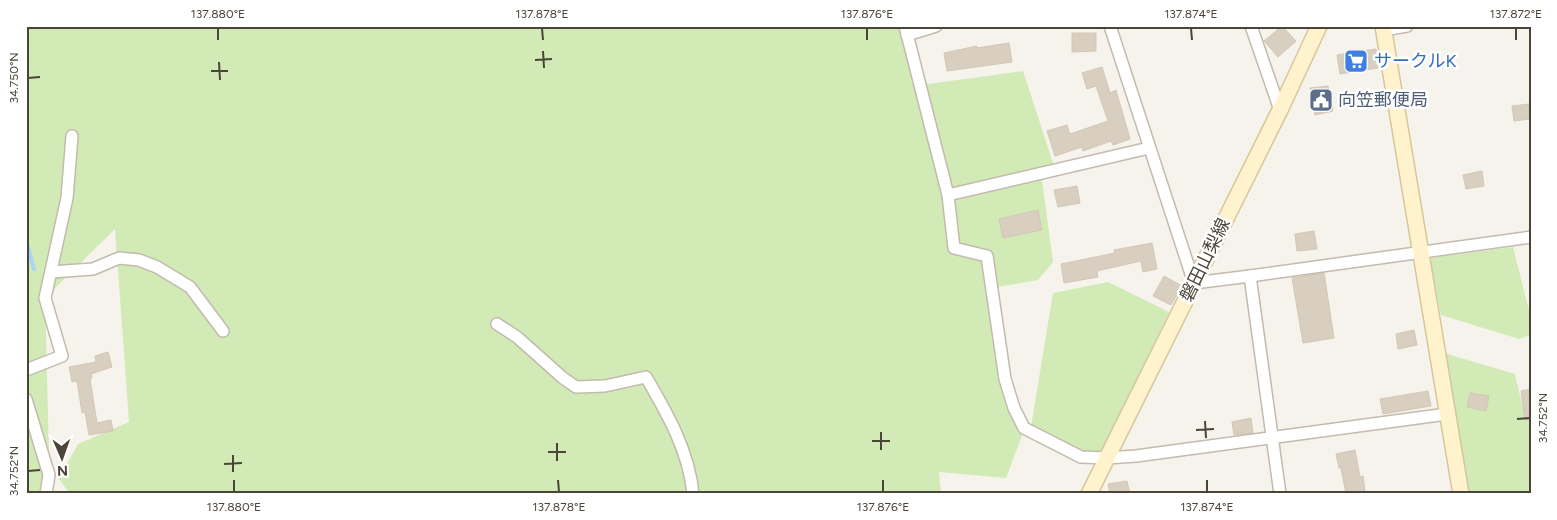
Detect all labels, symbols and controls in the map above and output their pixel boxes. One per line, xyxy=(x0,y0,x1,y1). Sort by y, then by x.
text: 137.880°E xyxy=(191,7,245,21)
text: 137.878°E xyxy=(515,7,569,21)
text: 137.876°E xyxy=(841,7,893,21)
text: 137.874°E xyxy=(1164,7,1218,21)
text: 137.872°E xyxy=(1490,7,1542,21)
supermarket icon: サークルK xyxy=(1343,48,1369,74)
place label: サークルK xyxy=(1374,50,1456,72)
text: 34.750°N xyxy=(7,52,21,104)
public building icon: 向笠郵便局 xyxy=(1308,87,1334,113)
place label: 向笠郵便局 xyxy=(1338,89,1428,111)
street label: 磐田山梨線 xyxy=(1175,215,1235,305)
text: 34.752°N xyxy=(1536,393,1550,443)
north arrow xyxy=(38,432,88,482)
text: 34.752°N xyxy=(7,446,21,496)
text: N xyxy=(57,462,68,479)
text: 137.880°E xyxy=(207,500,261,514)
text: 137.878°E xyxy=(532,500,586,514)
text: 137.876°E xyxy=(857,500,909,514)
text: 137.874°E xyxy=(1180,500,1234,514)

